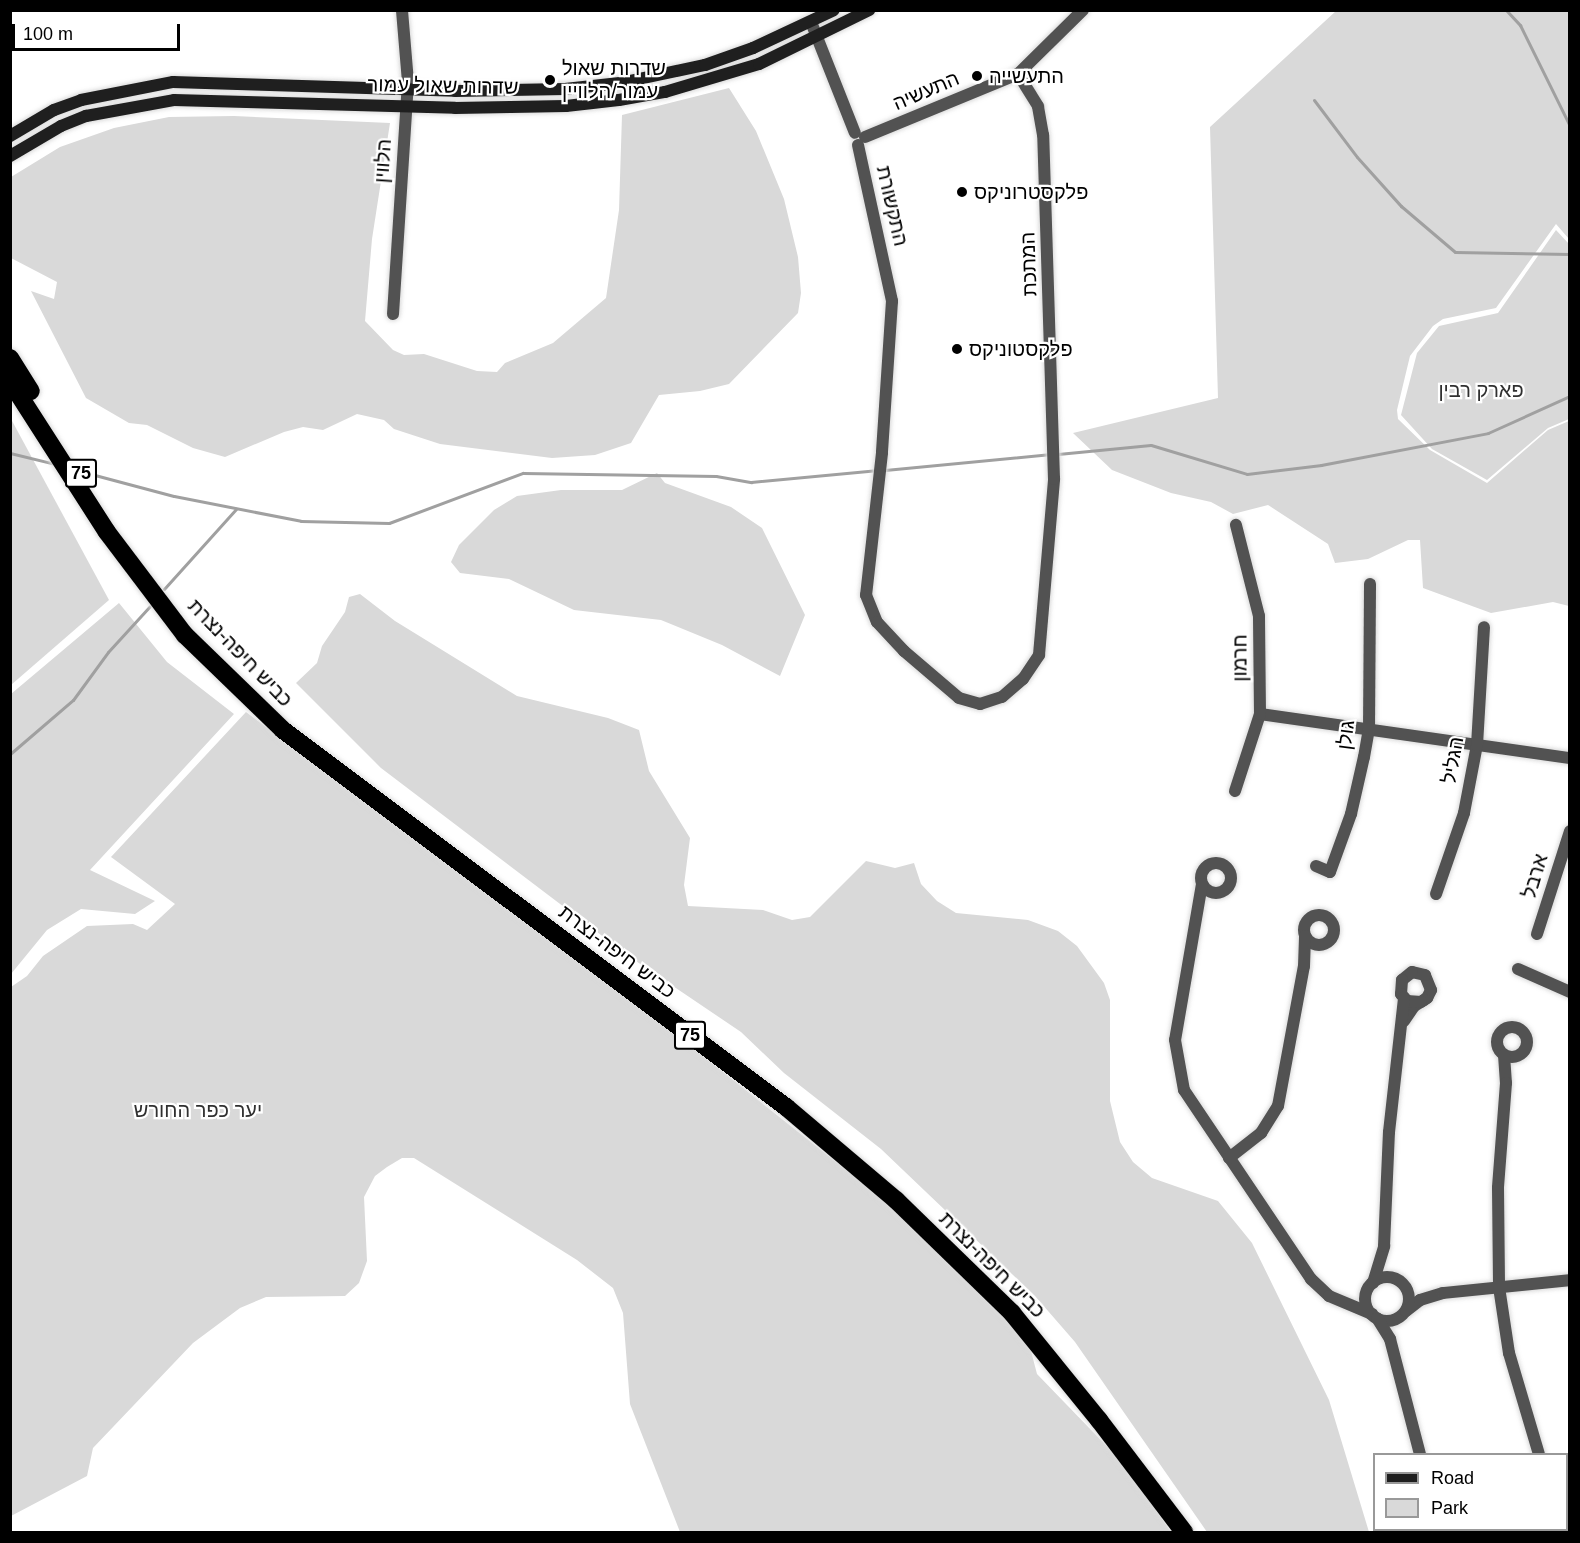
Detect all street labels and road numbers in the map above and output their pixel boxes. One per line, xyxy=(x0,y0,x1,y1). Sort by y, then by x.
street label: התעשיה xyxy=(889,66,963,116)
street label: שדרות שאול עמור xyxy=(367,73,519,99)
street label: הלווין xyxy=(369,138,397,184)
street label: התקשורת xyxy=(871,164,913,248)
street label: המתכת xyxy=(1016,231,1042,297)
road number: 75 xyxy=(64,458,98,488)
street label: כביש חיפה-נצרת xyxy=(183,594,297,712)
street label: חרמון xyxy=(1228,634,1252,682)
street label: גולן xyxy=(1332,719,1360,751)
street label: הגליל xyxy=(1437,735,1469,785)
street label: ארבל xyxy=(1517,851,1553,901)
street label: כביש חיפה-נצרת xyxy=(554,900,680,1004)
road number: 75 xyxy=(674,1020,706,1050)
street label: כביש חיפה-נצרת xyxy=(934,1207,1050,1323)

